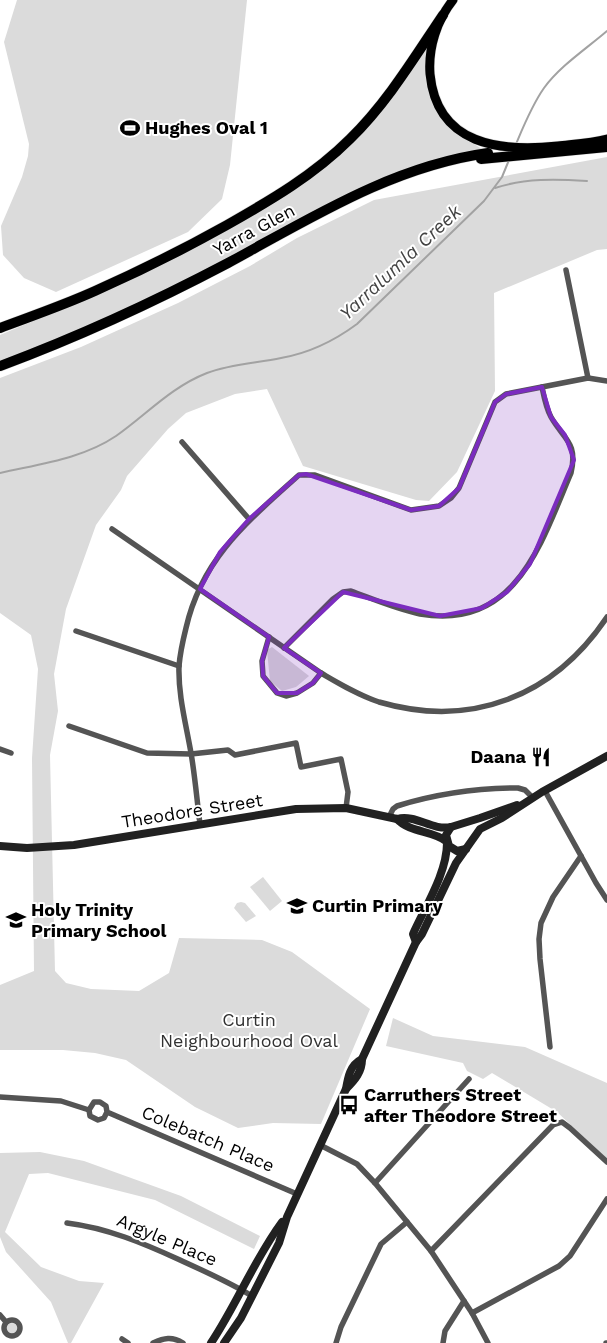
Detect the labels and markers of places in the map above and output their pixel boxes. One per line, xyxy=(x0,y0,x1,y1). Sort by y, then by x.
sports icon: Hughes Oval 1 xyxy=(119,117,141,139)
place label: Hughes Oval 1 xyxy=(145,117,268,138)
place label: Daana xyxy=(470,746,527,767)
restaurant icon: Daana xyxy=(530,746,552,768)
school or university icon: Curtin Primary xyxy=(286,895,308,917)
place label: Curtin Primary xyxy=(312,895,443,916)
place label: Holy Trinity Primary School xyxy=(31,899,167,941)
school or university icon: Holy Trinity Primary School xyxy=(5,909,27,931)
place label: Carruthers Street after Theodore Street xyxy=(364,1084,557,1126)
bus stop icon: Carruthers Street after Theodore Street xyxy=(338,1094,360,1116)

